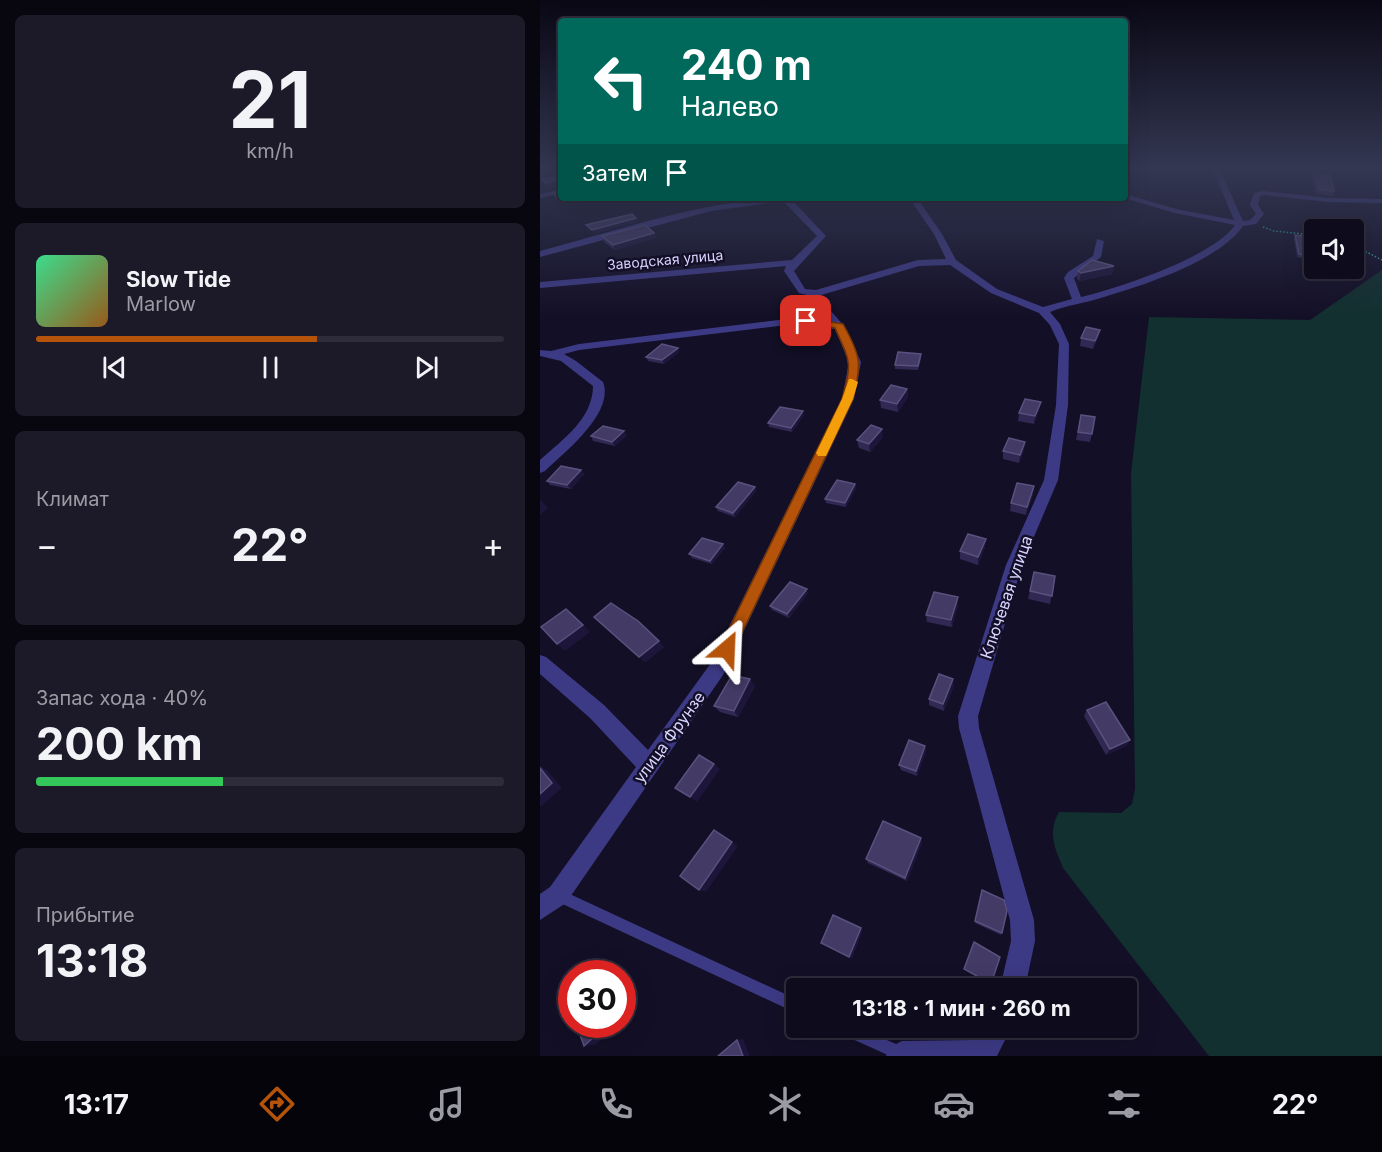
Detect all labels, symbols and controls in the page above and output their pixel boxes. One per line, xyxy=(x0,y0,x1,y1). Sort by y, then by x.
text: 240 m xyxy=(681,39,812,90)
icon: left xyxy=(582,42,660,120)
text: 21 xyxy=(229,52,311,147)
text: Налево xyxy=(681,90,779,123)
text: km/h xyxy=(246,139,294,163)
icon: arrive xyxy=(660,156,693,189)
text: Затем xyxy=(582,160,648,186)
map controls xyxy=(1304,219,1364,279)
button: sound xyxy=(1304,219,1364,279)
street label: Заводская улица xyxy=(606,246,724,273)
text: Slow Tide xyxy=(126,266,231,292)
text: Marlow xyxy=(126,292,196,316)
pin xyxy=(780,295,831,346)
icon: arrive xyxy=(789,304,822,337)
icon: previous xyxy=(98,351,131,384)
icon: pause xyxy=(254,351,287,384)
icon: next xyxy=(410,351,443,384)
text: Климат xyxy=(36,487,109,511)
text: 22° xyxy=(231,517,309,572)
text: − xyxy=(36,525,58,565)
text: + xyxy=(482,525,504,565)
street label: Ключевая улица xyxy=(976,533,1036,661)
position arrow xyxy=(695,617,759,681)
text: Запас хода · 40% xyxy=(36,686,208,710)
street label: улица Фрунзе xyxy=(629,687,709,787)
text: 200 km xyxy=(36,716,203,771)
text: Прибытие xyxy=(36,903,135,927)
text: 13:18 xyxy=(36,933,148,988)
speed limit sign: 30 xyxy=(558,960,636,1038)
text: 13:18 · 1 мин · 260 m xyxy=(852,995,1071,1021)
icon: directions xyxy=(256,1083,298,1125)
icon: music xyxy=(426,1083,468,1125)
icon: phone xyxy=(595,1083,637,1125)
icon: climate xyxy=(764,1083,806,1125)
icon: car xyxy=(933,1083,975,1125)
icon: filters xyxy=(1103,1083,1145,1125)
text: 13:17 xyxy=(64,1088,129,1121)
text: 22° xyxy=(1272,1088,1318,1121)

